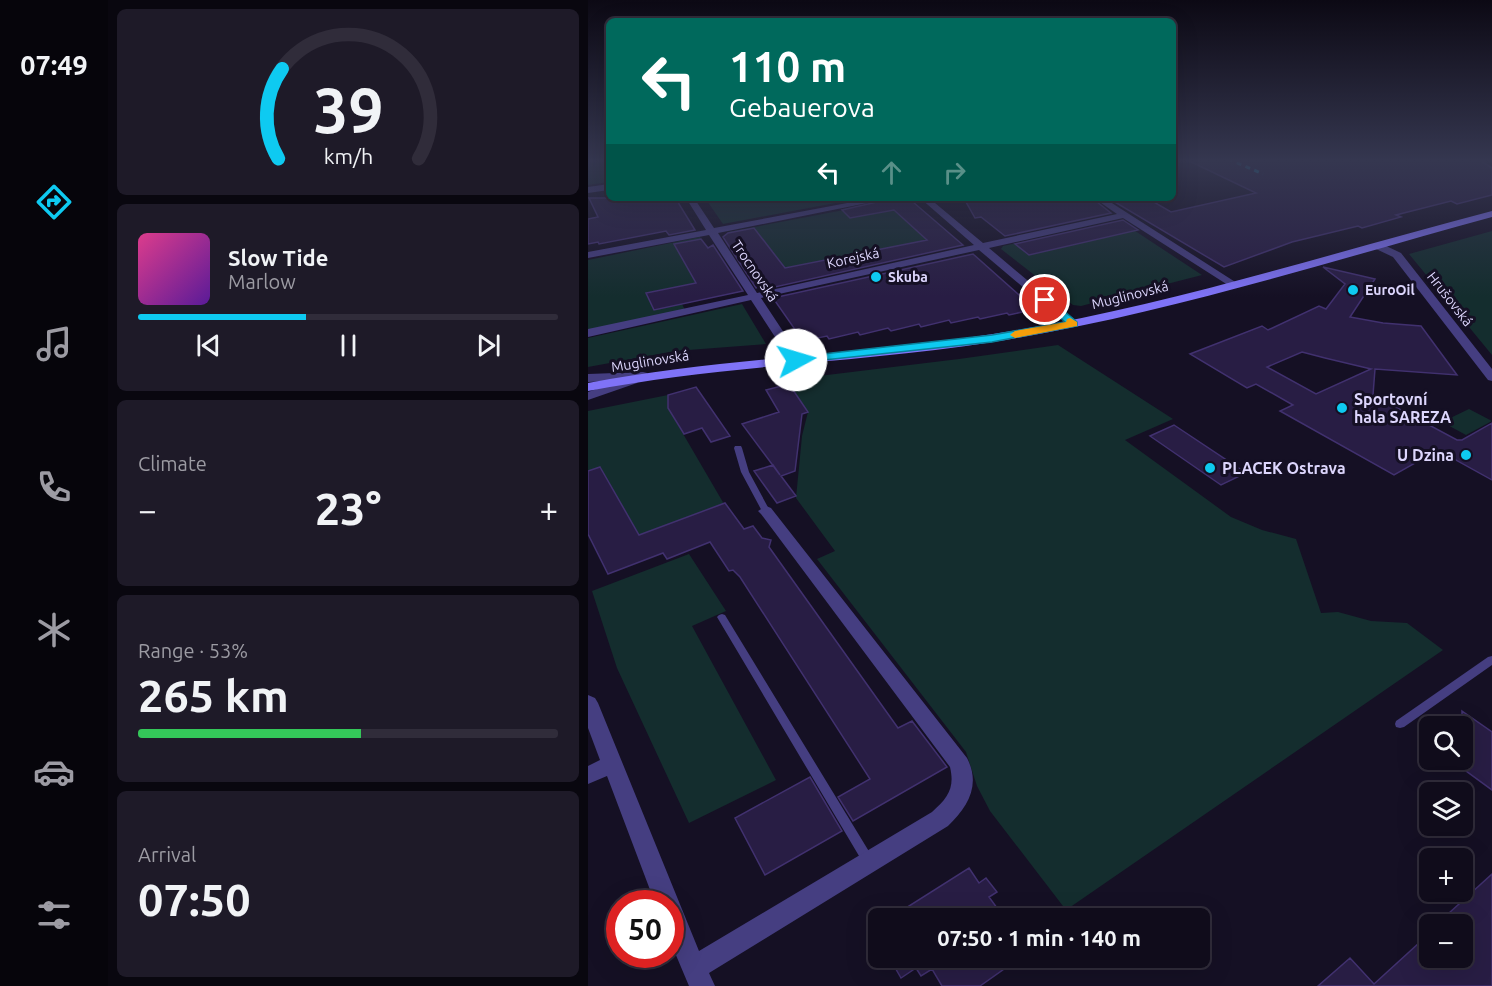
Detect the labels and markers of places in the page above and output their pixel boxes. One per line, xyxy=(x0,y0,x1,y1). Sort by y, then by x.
place label: Skuba xyxy=(888,269,928,285)
marker: Skuba xyxy=(869,270,883,284)
pin xyxy=(1019,274,1070,325)
place label: EuroOil xyxy=(1365,282,1415,298)
marker: EuroOil xyxy=(1346,283,1360,297)
place label: Sportovní hala SAREZA xyxy=(1354,390,1452,426)
marker: Sportovní hala SAREZA xyxy=(1335,401,1349,415)
place label: U Dzina xyxy=(1397,446,1454,464)
marker: U Dzina xyxy=(1459,448,1473,462)
place label: PLACEK Ostrava xyxy=(1222,459,1346,477)
marker: PLACEK Ostrava xyxy=(1203,461,1217,475)

